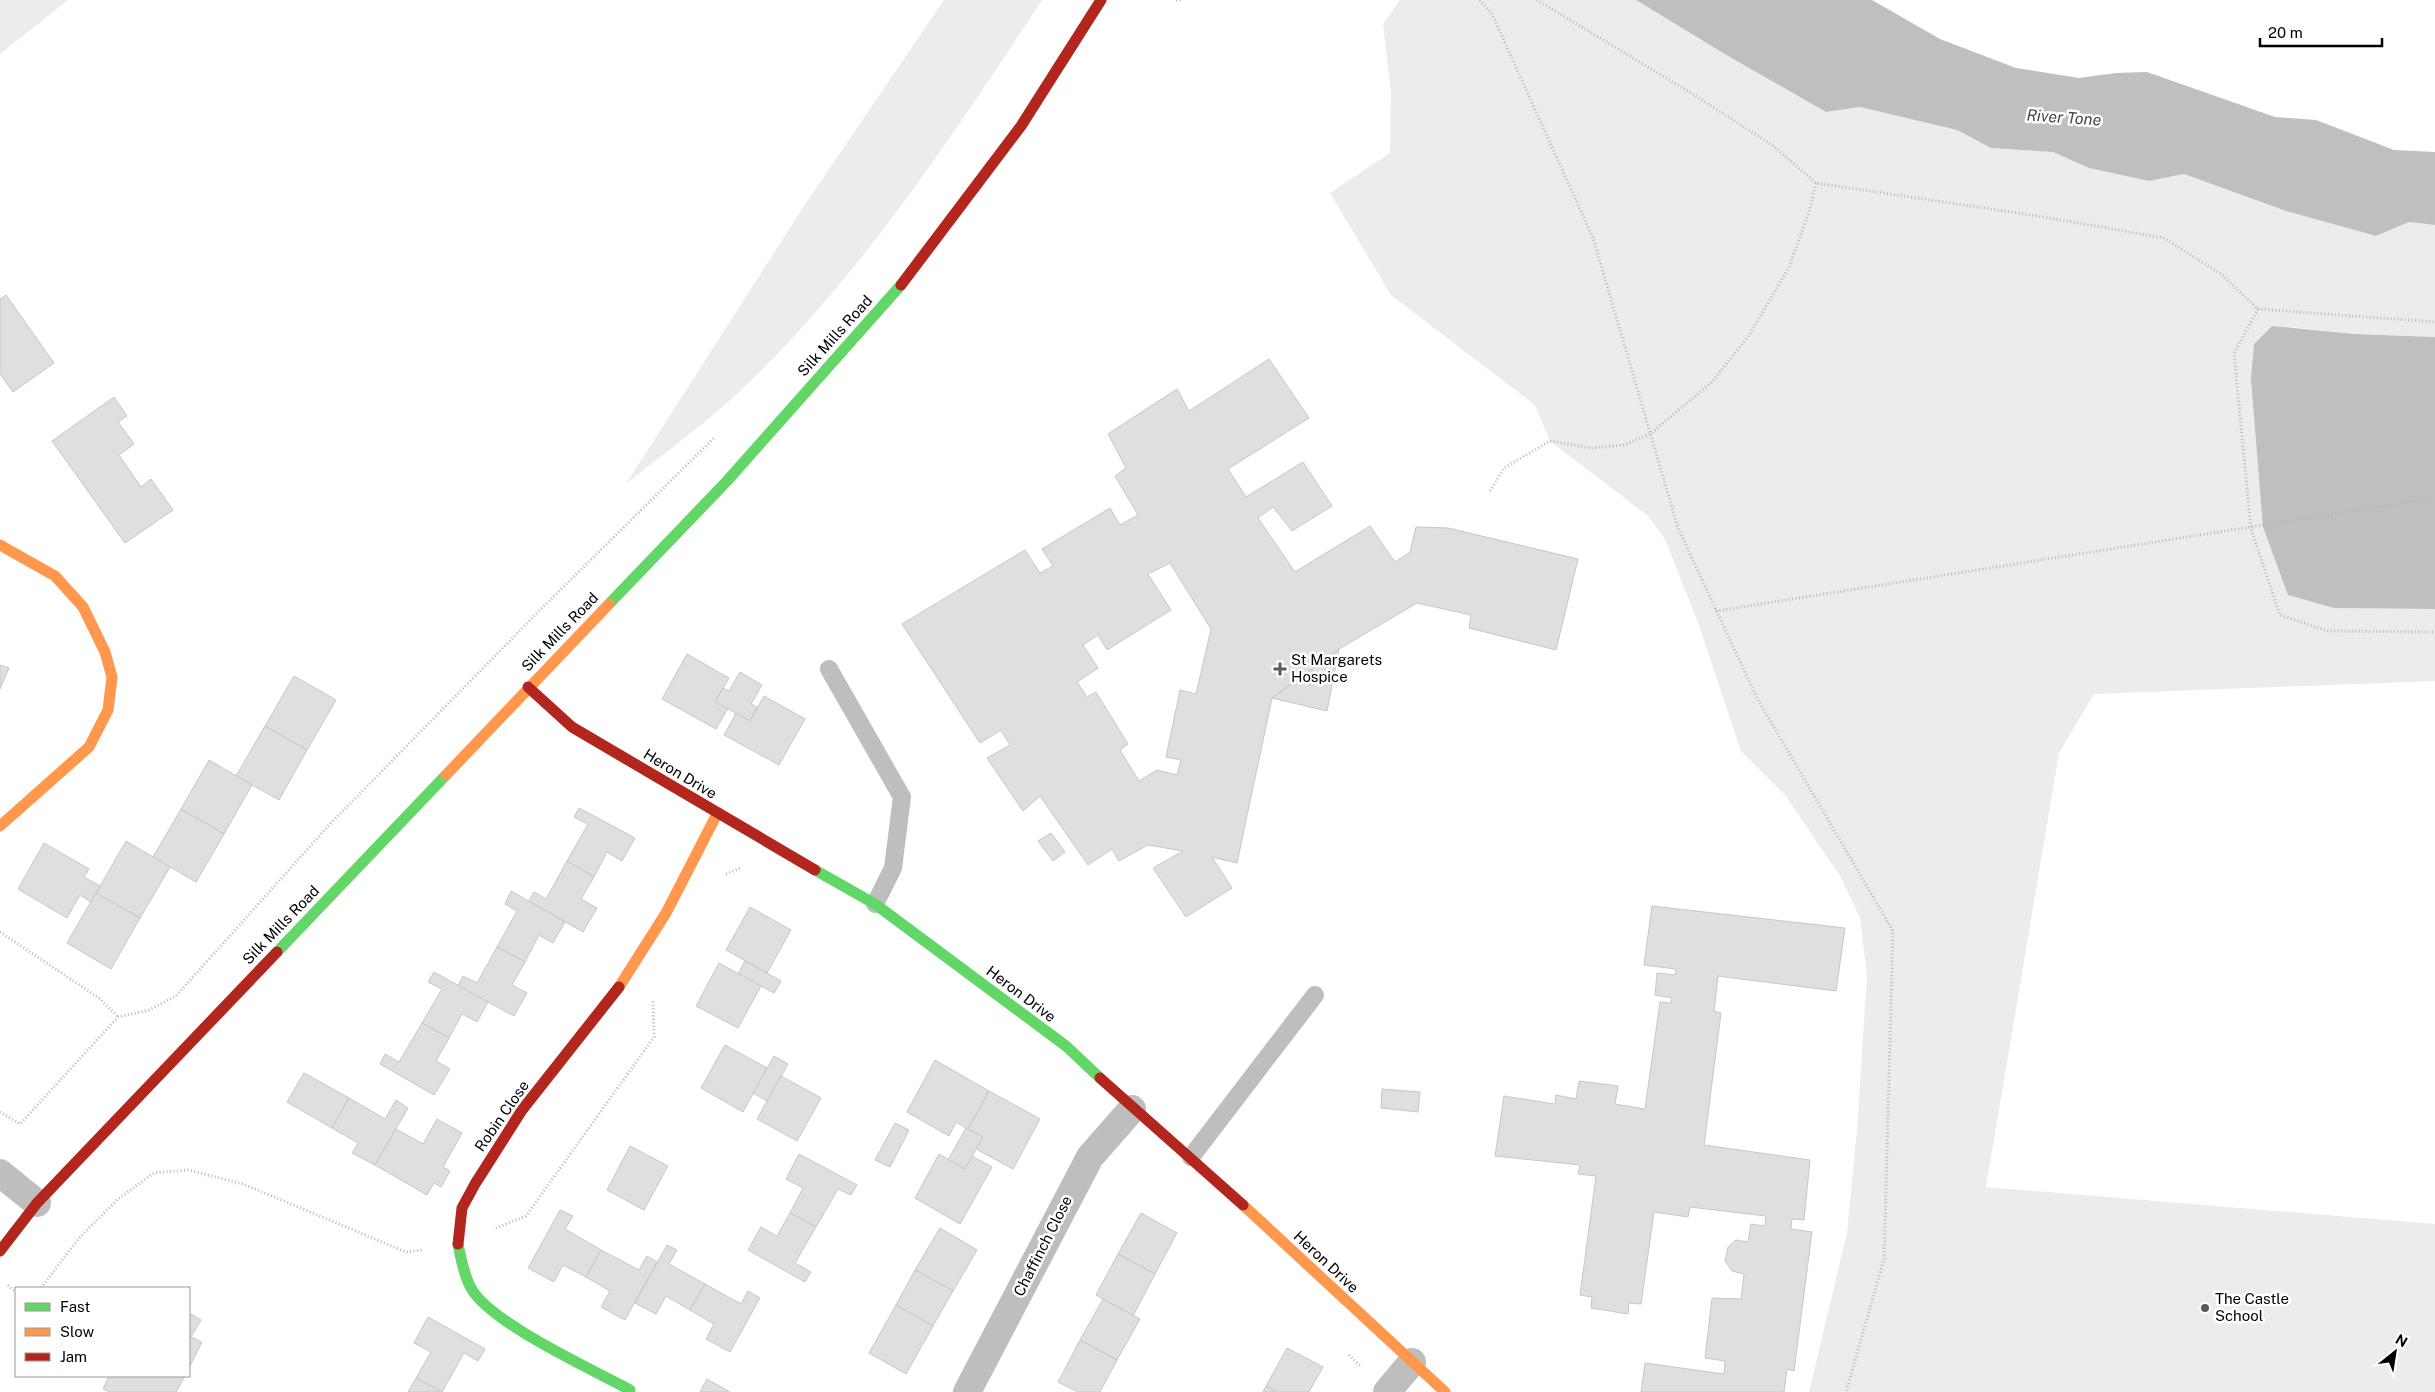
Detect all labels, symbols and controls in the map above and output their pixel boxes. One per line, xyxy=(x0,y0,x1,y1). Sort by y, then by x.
scale bar xyxy=(2260,15,2382,47)
text: 20 m xyxy=(2268,24,2303,41)
water label: River Tone xyxy=(2026,105,2102,130)
street label: Silk Mills Road xyxy=(794,292,875,380)
street label: Silk Mills Road xyxy=(518,589,601,675)
place label: St Margarets Hospice xyxy=(1291,651,1382,685)
marker: St Margarets Hospice xyxy=(1273,662,1287,676)
street label: Heron Drive xyxy=(641,745,720,802)
street label: Silk Mills Road xyxy=(239,882,322,968)
street label: Heron Drive xyxy=(983,962,1059,1025)
street label: Robin Close xyxy=(471,1077,532,1154)
street label: Chaffinch Close xyxy=(1010,1193,1075,1299)
street label: Heron Drive xyxy=(1290,1227,1362,1296)
legend xyxy=(15,1287,190,1377)
place label: The Castle School xyxy=(2215,1290,2289,1324)
text: Fast xyxy=(60,1298,90,1315)
marker: The Castle School xyxy=(2199,1302,2211,1314)
text: Slow xyxy=(60,1323,95,1340)
north arrow xyxy=(2370,1327,2420,1377)
text: N xyxy=(2393,1331,2410,1350)
text: Jam xyxy=(60,1348,87,1365)

